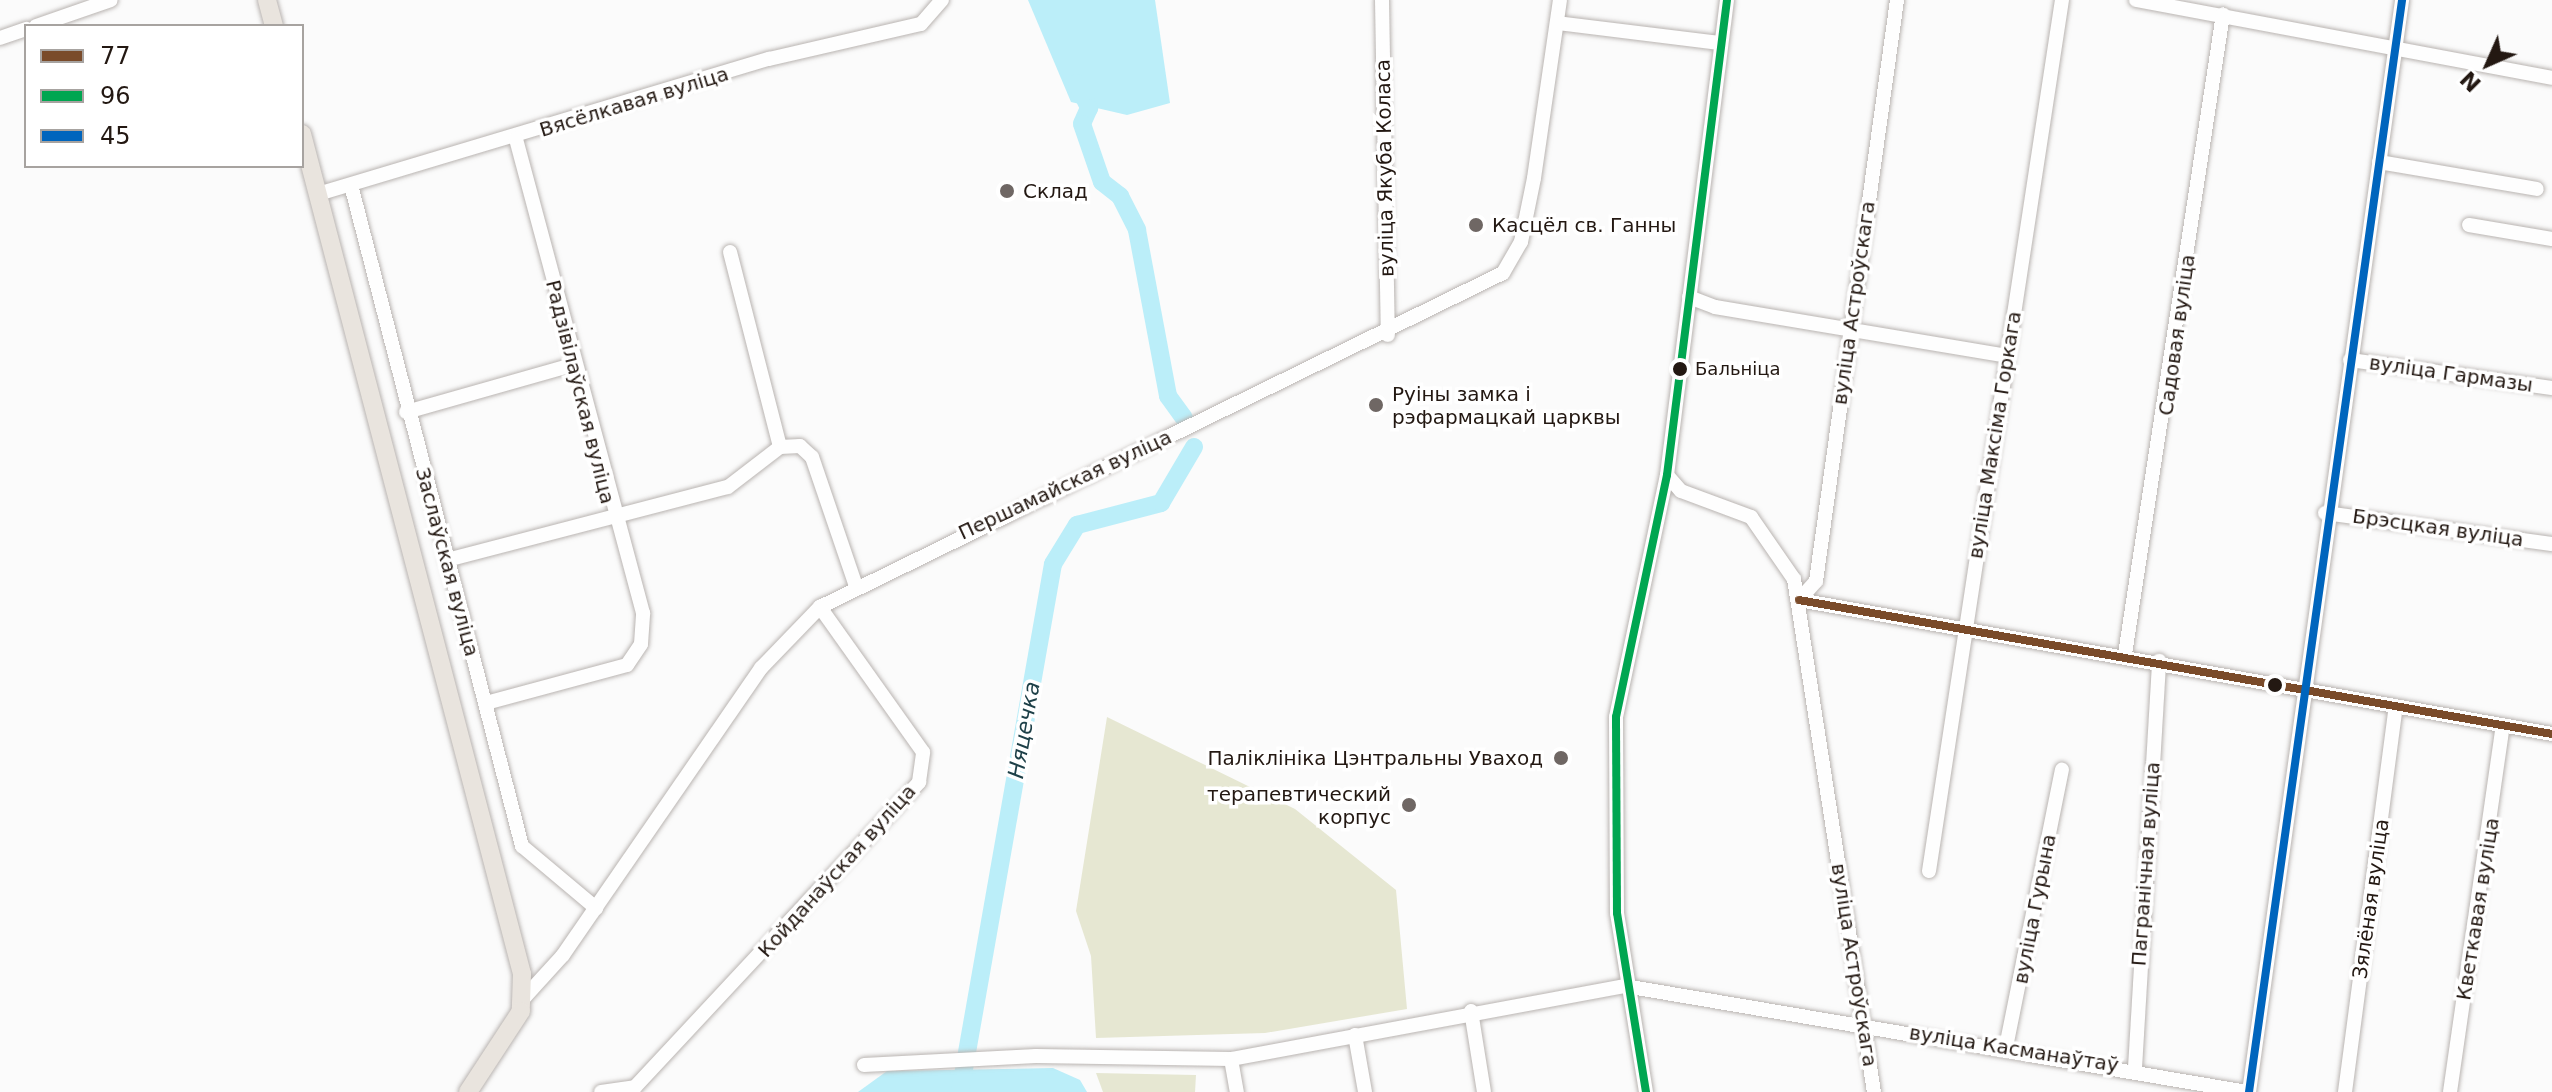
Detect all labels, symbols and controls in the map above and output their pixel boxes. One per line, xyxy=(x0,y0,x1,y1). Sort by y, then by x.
legend xyxy=(24,24,304,168)
north arrow xyxy=(2448,24,2528,104)
text: 77 xyxy=(100,42,131,70)
street label: вуліца Якуба Коласа xyxy=(1371,59,1399,277)
street label: Вясёлкавая вуліца xyxy=(537,62,731,142)
text: N xyxy=(2455,66,2486,97)
text: 96 xyxy=(100,82,131,110)
text: 45 xyxy=(100,122,131,150)
place label: Склад xyxy=(1023,179,1088,203)
marker: Склад xyxy=(998,182,1016,200)
street label: вуліца Астроўскага xyxy=(1828,200,1880,406)
place label: Касцёл св. Ганны xyxy=(1492,213,1676,237)
marker: Касцёл св. Ганны xyxy=(1467,216,1485,234)
street label: Садовая вуліца xyxy=(2154,253,2200,417)
street label: Радзівілаўская вуліца xyxy=(541,277,619,507)
street label: вуліца Максіма Горкага xyxy=(1964,310,2026,560)
street label: вуліца Гармазы xyxy=(2368,351,2534,397)
place label: Бальніца xyxy=(1695,358,1781,380)
marker: Бальніца xyxy=(1672,361,1688,377)
place label: Руіны замка і рэфармацкай царквы xyxy=(1392,382,1621,429)
marker: Руіны замка і рэфармацкай царквы xyxy=(1367,396,1385,414)
street label: Першамайская вуліца xyxy=(955,425,1175,545)
street label: Заслаўская вуліца xyxy=(410,465,484,659)
street label: Брэсцкая вуліца xyxy=(2351,504,2525,552)
unlabelled marker xyxy=(2267,677,2283,693)
water label: Няцечка xyxy=(1002,679,1046,781)
place label: Паліклініка Цэнтральны Уваход xyxy=(1208,746,1543,770)
marker: Паліклініка Цэнтральны Уваход xyxy=(1550,747,1572,769)
street label: Пагранічная вуліца xyxy=(2127,761,2165,967)
street label: Койданаўская вуліца xyxy=(753,780,921,962)
place label: терапевтический корпус xyxy=(1207,782,1391,829)
marker: терапевтический корпус xyxy=(1398,794,1420,816)
street label: Кветкавая вуліца xyxy=(2452,816,2504,1002)
street label: Зялёная вуліца xyxy=(2348,817,2394,981)
street label: вуліца Гурына xyxy=(2009,832,2061,986)
street label: вуліца Астроўскага xyxy=(1826,862,1882,1068)
street label: вуліца Касманаўтаў xyxy=(1907,1021,2121,1077)

